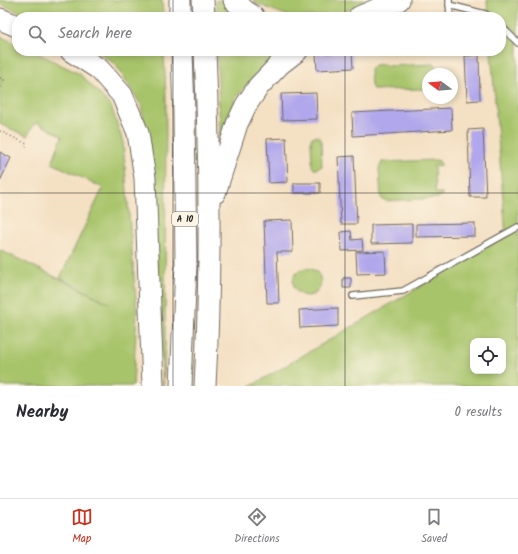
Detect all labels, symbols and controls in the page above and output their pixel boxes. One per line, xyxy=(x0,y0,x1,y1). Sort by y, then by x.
search box xyxy=(12,12,506,56)
text: Search here xyxy=(58,22,132,46)
icon: search xyxy=(26,23,48,45)
north arrow xyxy=(422,68,458,104)
road number: A 10 xyxy=(172,212,198,226)
map controls xyxy=(470,338,506,374)
button: locate xyxy=(470,338,506,374)
text: Nearby xyxy=(16,399,68,426)
text: 0 results xyxy=(455,402,502,423)
tab: Map xyxy=(71,506,93,548)
tab: Directions xyxy=(234,506,280,548)
tab: Saved xyxy=(421,506,447,548)

